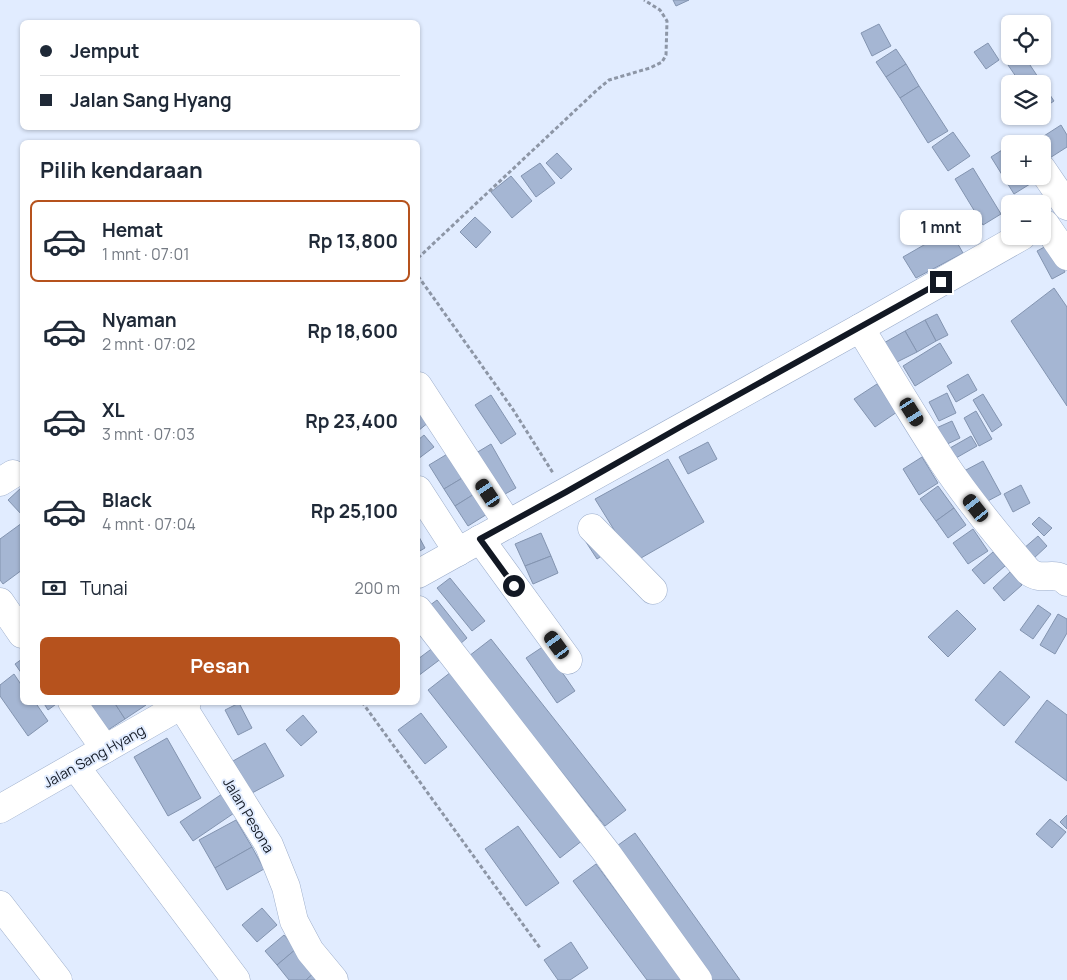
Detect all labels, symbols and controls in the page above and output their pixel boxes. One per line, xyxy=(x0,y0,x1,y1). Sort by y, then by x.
map controls xyxy=(1001,15,1051,245)
button: locate xyxy=(1001,15,1051,65)
text: Jemput xyxy=(70,38,140,64)
button: layers xyxy=(1001,75,1051,125)
text: Jalan Sang Hyang xyxy=(70,87,232,113)
button: + xyxy=(1001,135,1051,185)
text: Pilih kendaraan xyxy=(40,155,203,185)
button: − xyxy=(1001,195,1051,245)
callout: 1 mnt xyxy=(900,210,982,244)
text: 1 mnt xyxy=(920,216,962,238)
text: Hemat xyxy=(102,217,163,243)
icon: car xyxy=(42,219,87,264)
text: Rp 13,800 xyxy=(308,228,398,254)
text: 1 mnt · 07:01 xyxy=(102,243,190,265)
route end xyxy=(930,271,952,293)
text: Nyaman xyxy=(102,307,177,333)
icon: car xyxy=(42,309,87,354)
text: Rp 18,600 xyxy=(307,318,398,344)
text: 2 mnt · 07:02 xyxy=(102,333,195,355)
car xyxy=(897,395,926,429)
text: XL xyxy=(102,397,125,423)
icon: car xyxy=(42,399,87,444)
text: Rp 23,400 xyxy=(305,408,398,434)
text: 3 mnt · 07:03 xyxy=(102,423,195,445)
car xyxy=(473,476,502,510)
text: Black xyxy=(102,487,151,513)
icon: car xyxy=(42,489,87,534)
car xyxy=(960,492,991,524)
text: Rp 25,100 xyxy=(311,498,398,524)
text: 4 mnt · 07:04 xyxy=(102,513,196,535)
icon: cash xyxy=(40,574,68,602)
text: Tunai xyxy=(80,575,128,601)
route start xyxy=(503,575,525,597)
text: 200 m xyxy=(355,577,400,599)
car xyxy=(542,628,571,662)
button: Pesan xyxy=(40,637,400,695)
street label: Jalan Sang Hyang xyxy=(40,720,148,792)
street label: Jalan Pesona xyxy=(219,774,279,856)

